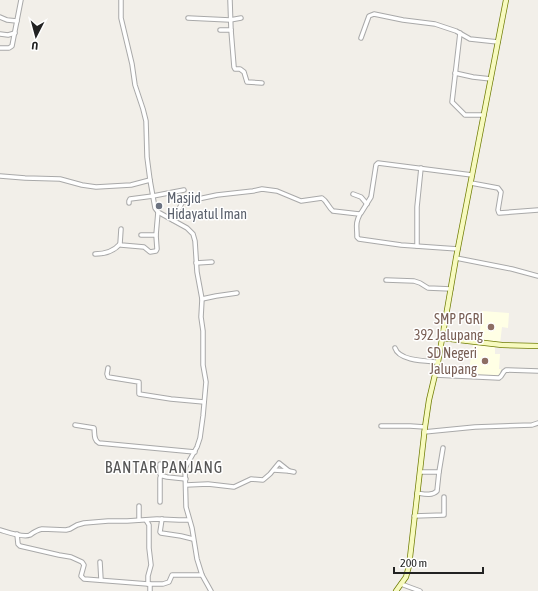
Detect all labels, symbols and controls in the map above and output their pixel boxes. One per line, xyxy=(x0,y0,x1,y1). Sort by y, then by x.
north arrow xyxy=(16,16,56,56)
text: U xyxy=(31,40,39,52)
place label: Masjid Hidayatul Iman xyxy=(167,190,247,222)
marker: Masjid Hidayatul Iman xyxy=(154,201,164,211)
place label: SMP PGRI 392 Jalupang xyxy=(414,311,483,343)
marker: SMP PGRI 392 Jalupang xyxy=(486,322,496,332)
place label: SD Negeri Jalupang xyxy=(427,345,477,377)
marker: SD Negeri Jalupang xyxy=(480,356,490,366)
district label: BANTAR PANJANG xyxy=(105,458,223,476)
scale bar xyxy=(394,549,483,575)
text: 200 m xyxy=(400,556,427,570)

